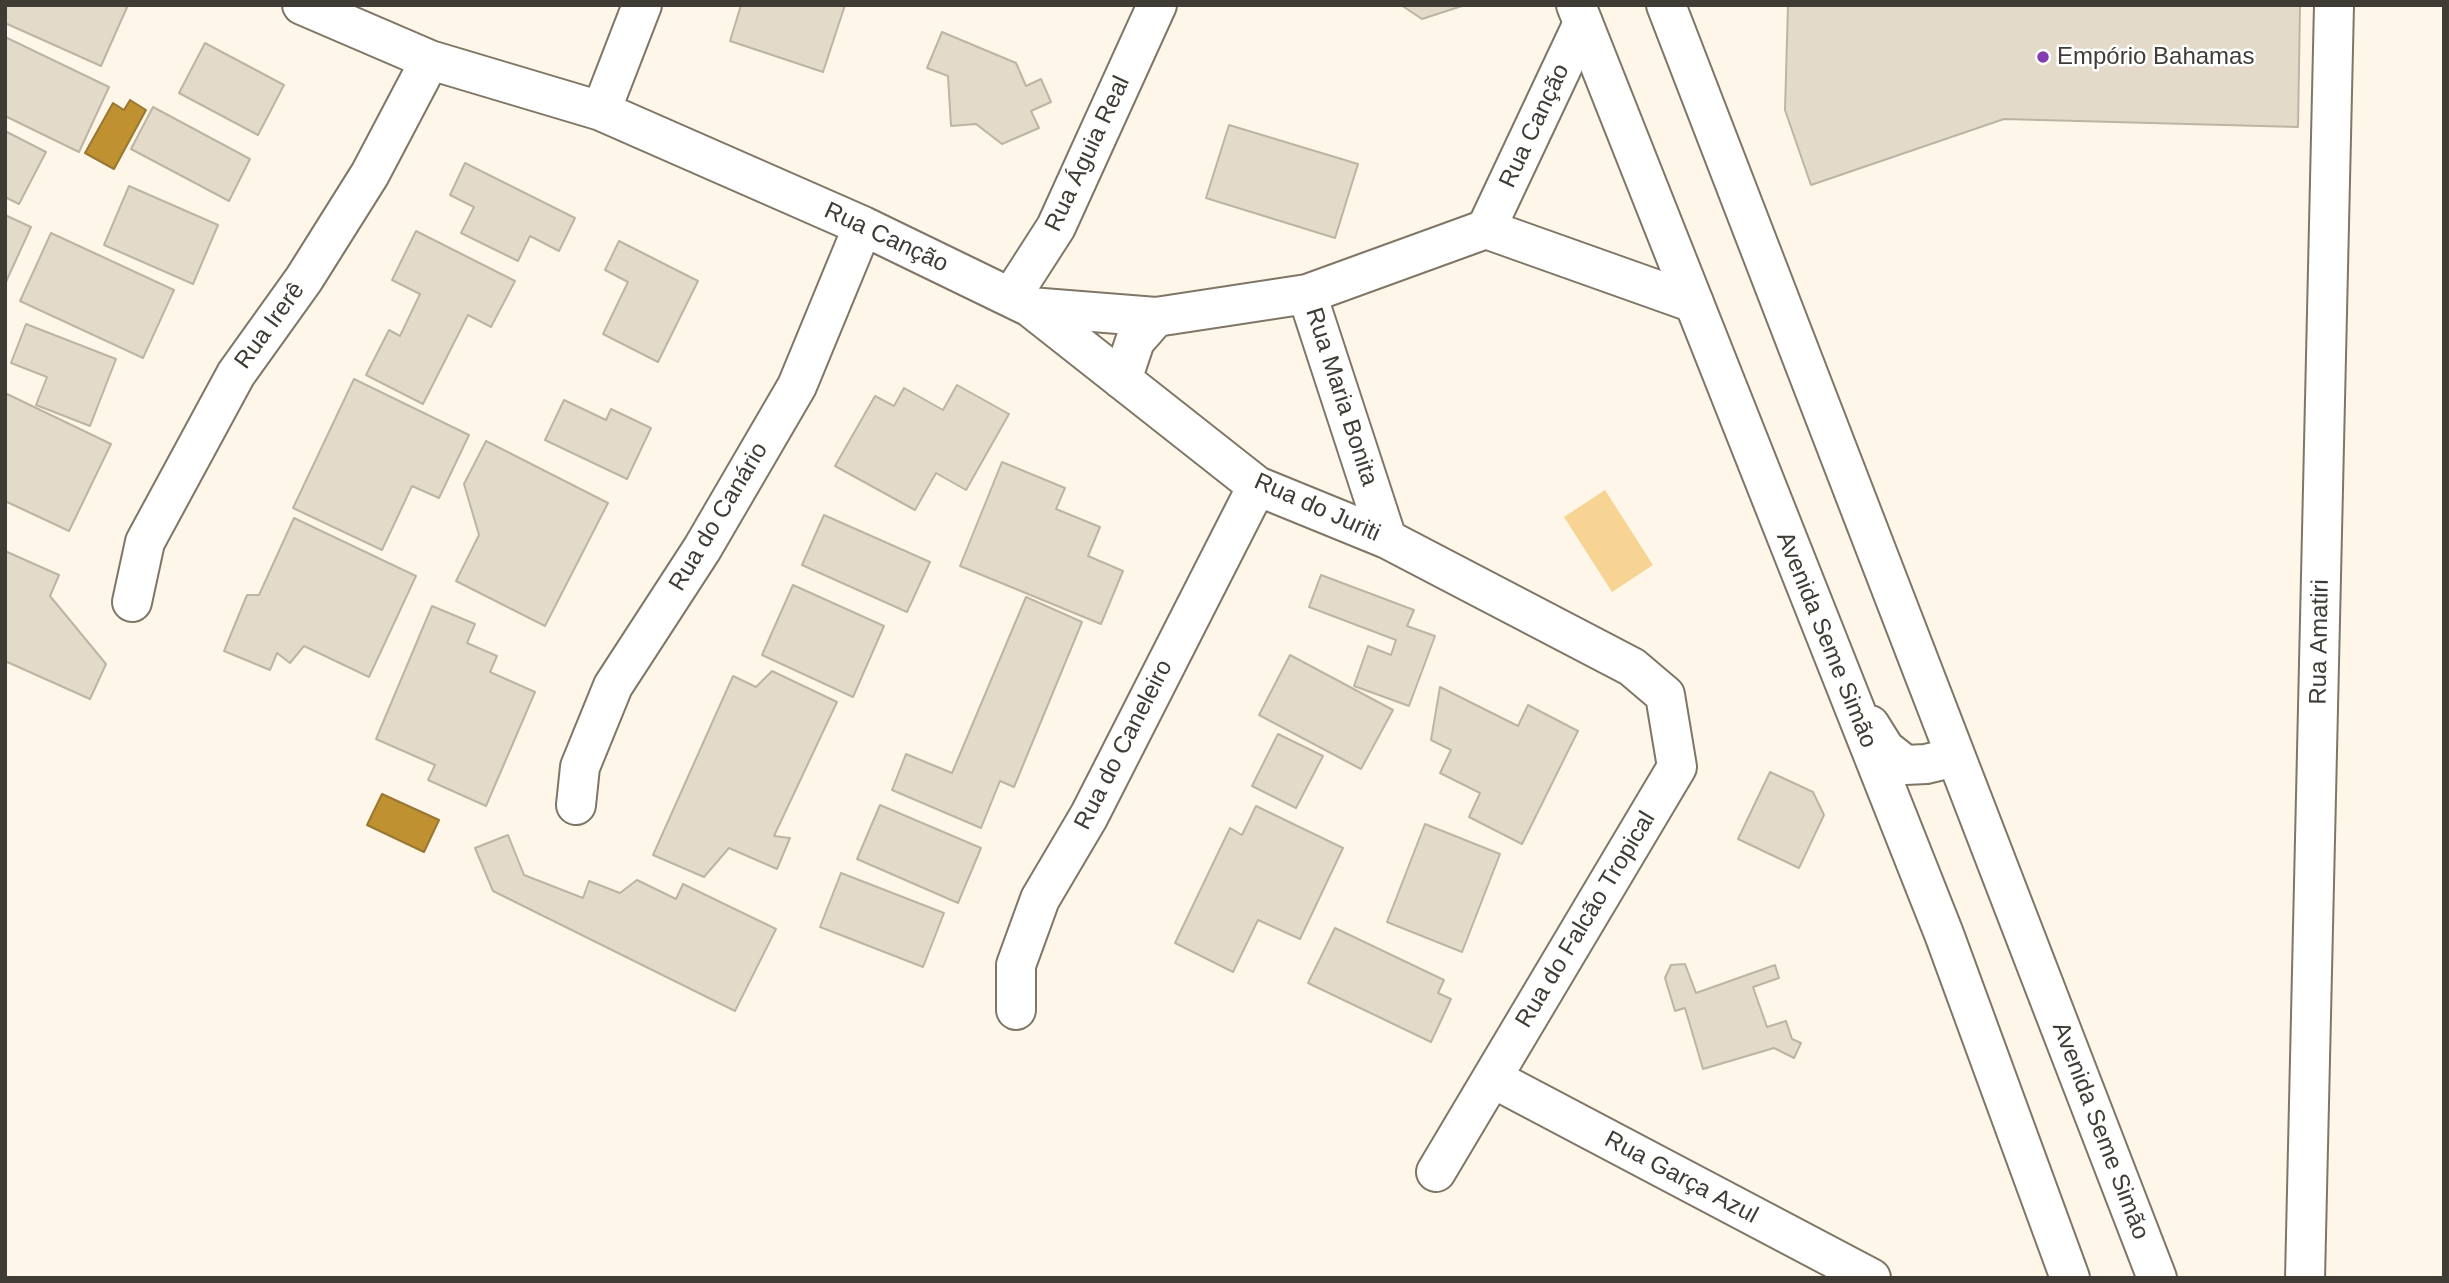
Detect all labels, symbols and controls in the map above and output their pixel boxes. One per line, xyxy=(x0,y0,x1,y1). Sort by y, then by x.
place label: Empório Bahamas xyxy=(2057,43,2254,71)
marker: Empório Bahamas xyxy=(2035,49,2051,65)
street label: Rua Canção xyxy=(1494,59,1576,193)
street label: Rua Águia Real xyxy=(1039,72,1137,236)
street label: Rua Canção xyxy=(819,197,953,279)
street label: Rua Irerê xyxy=(229,277,311,375)
street label: Rua Maria Bonita xyxy=(1299,304,1383,490)
street label: Rua do Canário xyxy=(663,438,775,596)
street label: Rua do Juriti xyxy=(1250,467,1384,549)
street label: Avenida Seme Simão xyxy=(1770,528,1882,752)
street label: Rua Amatiri xyxy=(2305,579,2335,705)
street label: Rua do Caneleiro xyxy=(1069,655,1179,835)
street label: Rua do Falcão Tropical xyxy=(1510,807,1662,1033)
street label: Avenida Seme Simão xyxy=(2045,1018,2155,1244)
street label: Rua Garça Azul xyxy=(1599,1126,1763,1230)

